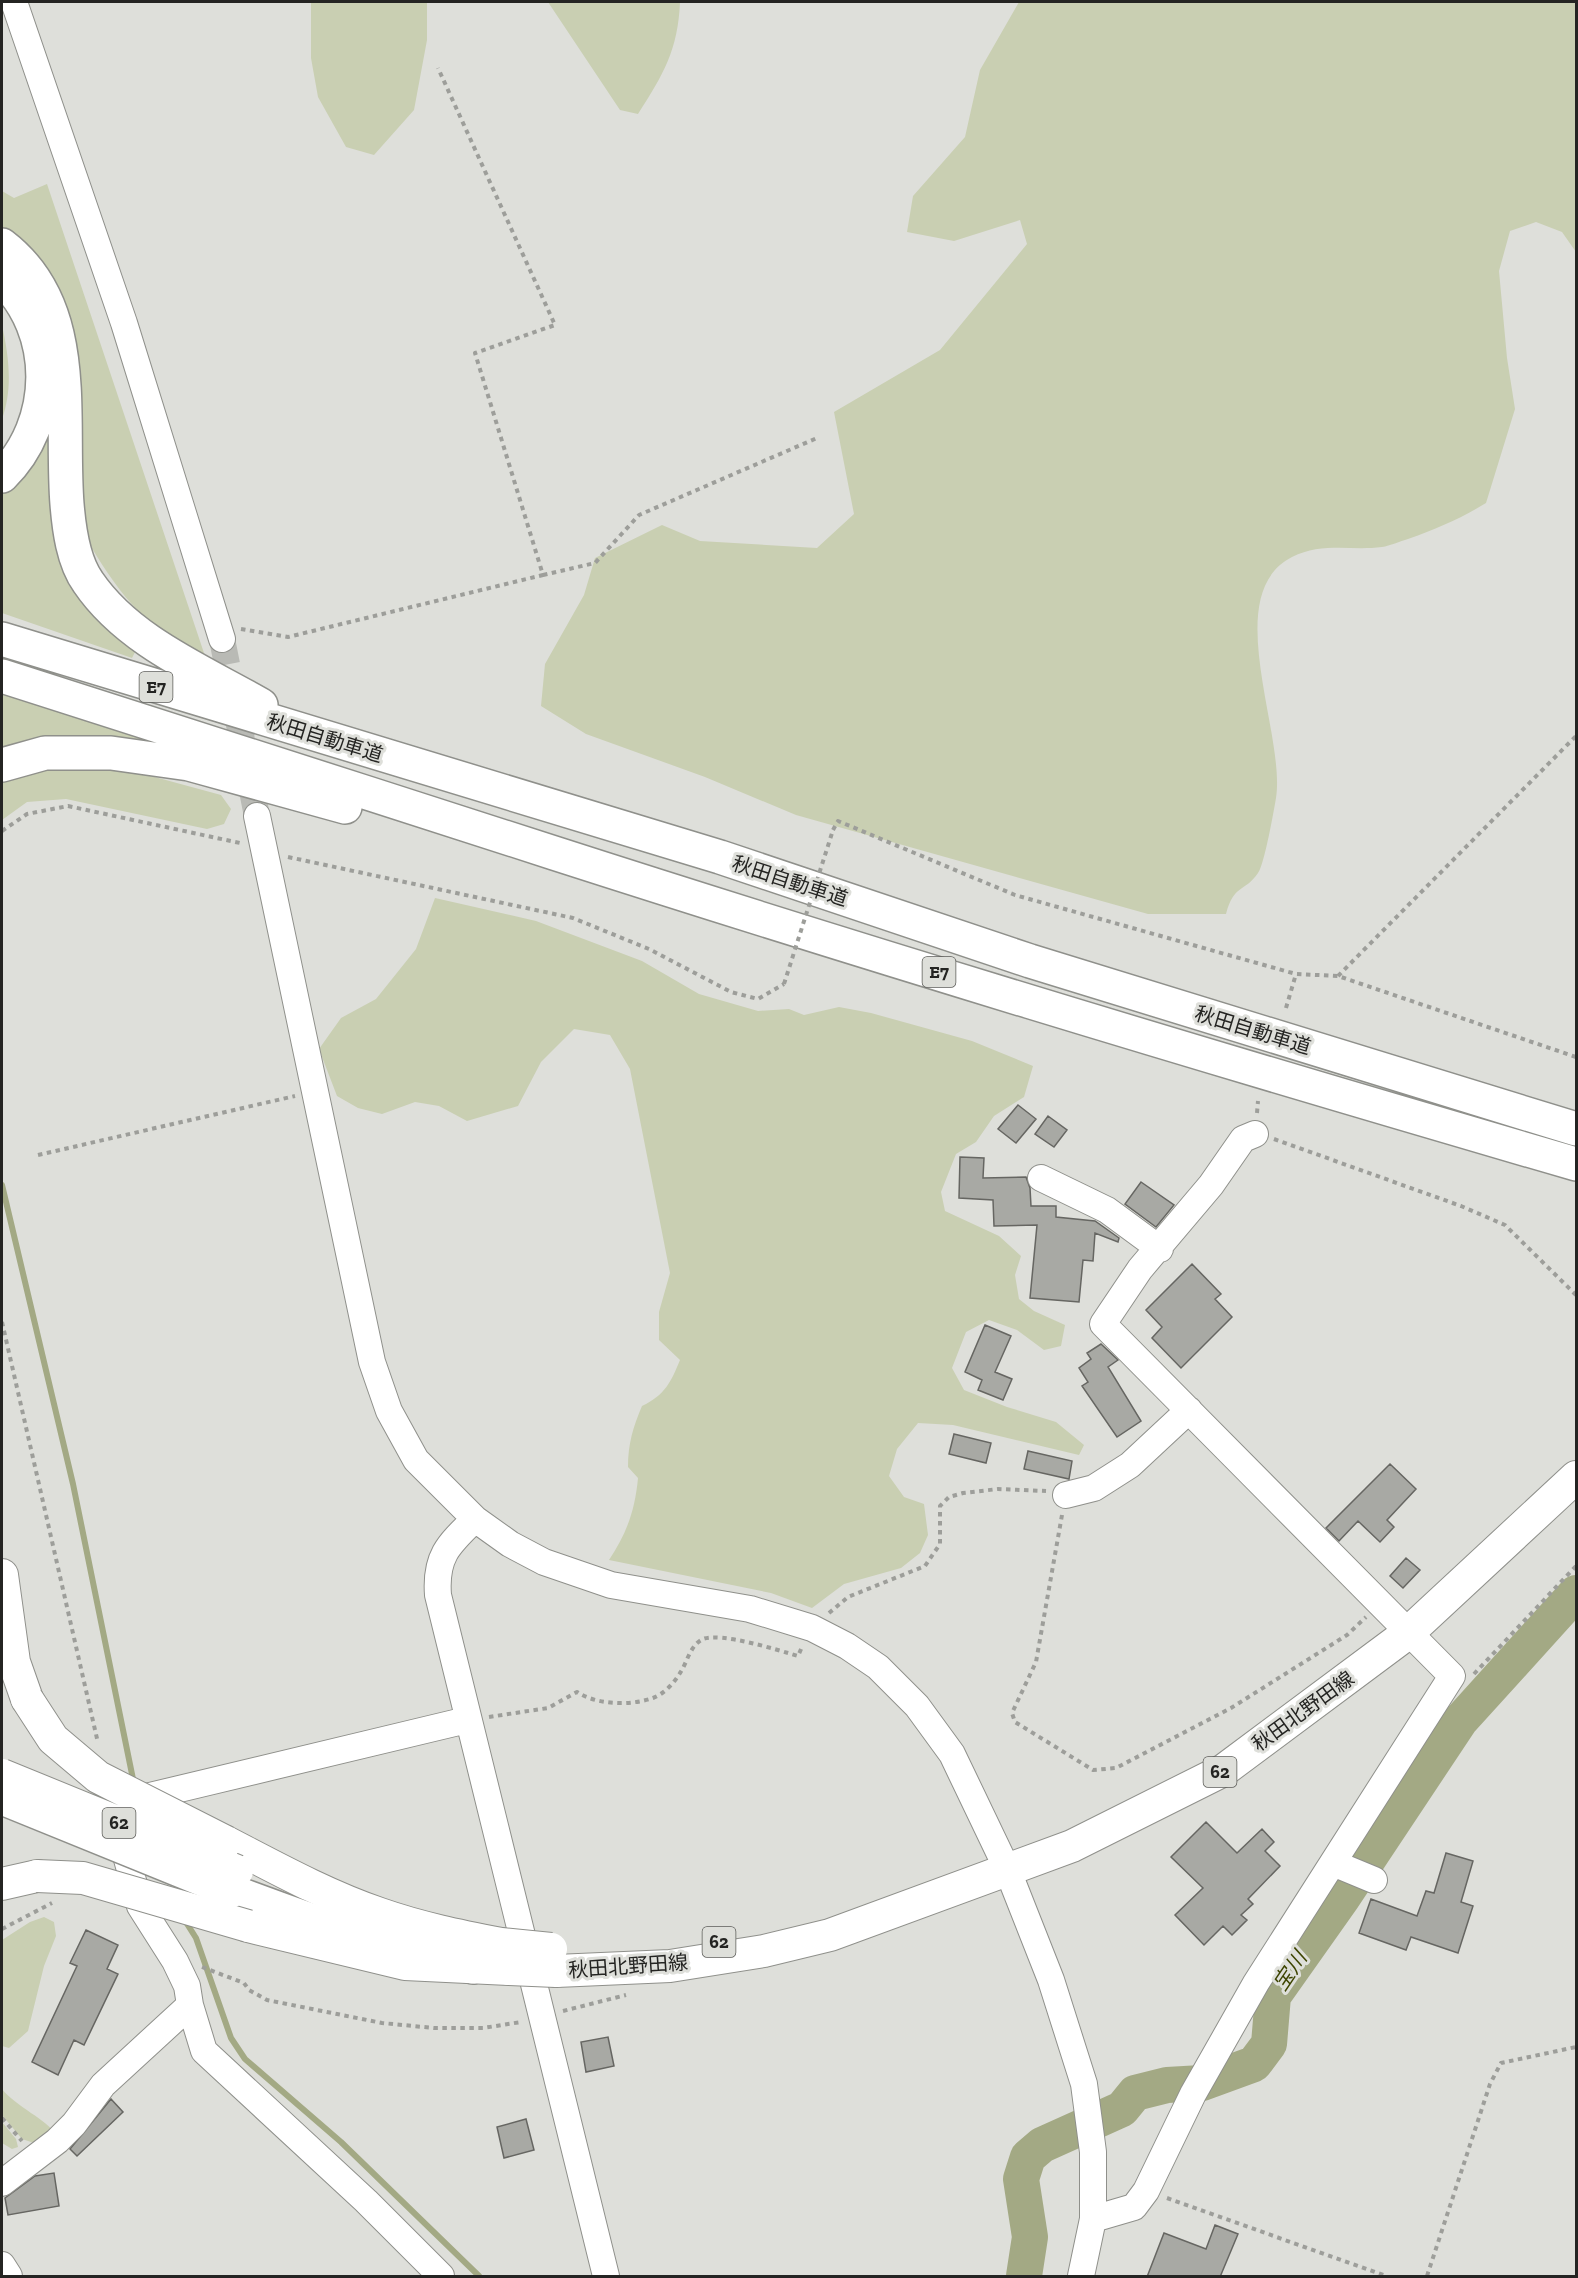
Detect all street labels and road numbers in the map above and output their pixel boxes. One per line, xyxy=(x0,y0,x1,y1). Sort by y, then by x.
road number: E7 xyxy=(140,672,172,702)
street label: 秋田自動車道 xyxy=(264,709,386,767)
street label: 秋田自動車道 xyxy=(729,851,851,911)
road number: E7 xyxy=(922,957,956,987)
street label: 秋田自動車道 xyxy=(1192,1001,1314,1059)
street label: 秋田北野田線 xyxy=(1247,1666,1359,1756)
road number: 62 xyxy=(1204,1757,1236,1787)
road number: 62 xyxy=(102,1808,136,1838)
road number: 62 xyxy=(702,1927,736,1957)
street label: 秋田北野田線 xyxy=(567,1950,689,1982)

